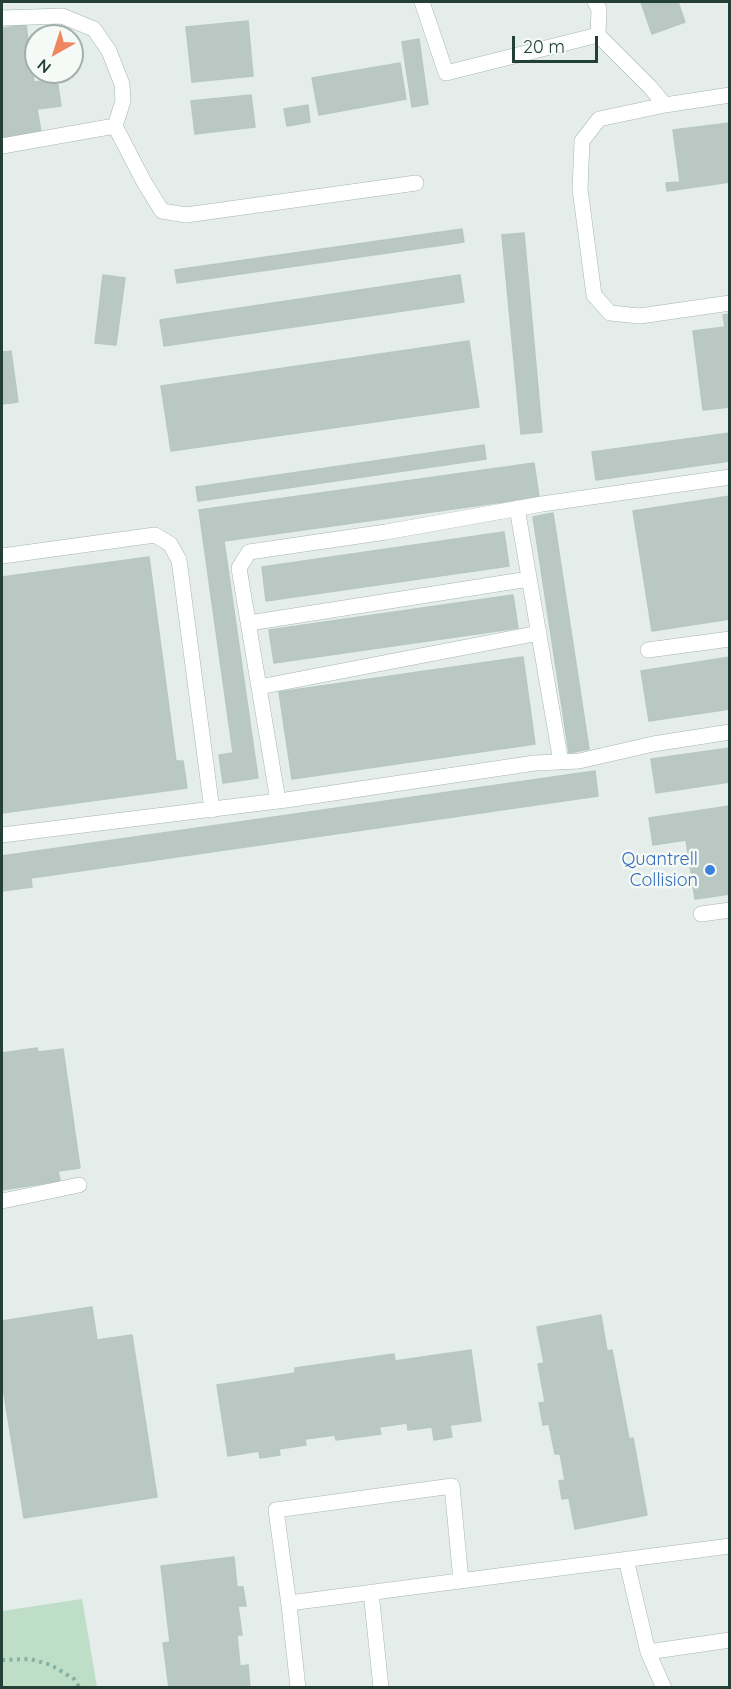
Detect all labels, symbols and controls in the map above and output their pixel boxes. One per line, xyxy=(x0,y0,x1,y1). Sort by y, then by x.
north arrow xyxy=(24,24,84,84)
scale bar xyxy=(515,24,600,62)
text: 20 m xyxy=(523,35,565,58)
text: N xyxy=(33,55,55,78)
place label: Quantrell Collision xyxy=(621,849,698,892)
marker: Quantrell Collision xyxy=(703,863,717,877)

